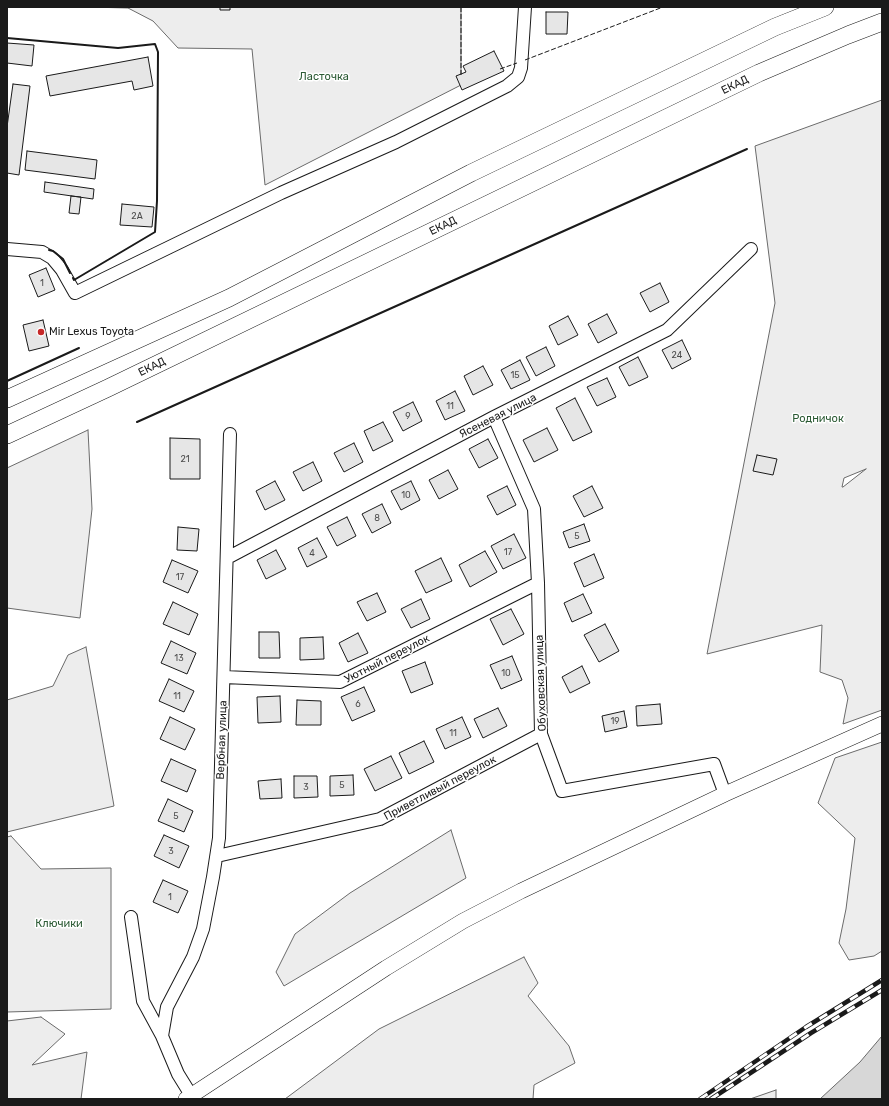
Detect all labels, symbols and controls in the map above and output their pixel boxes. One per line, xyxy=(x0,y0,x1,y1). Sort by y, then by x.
park label: Ласточка xyxy=(299,70,349,84)
street label: ЕКАД xyxy=(719,73,751,97)
house number: 2А xyxy=(131,211,143,221)
street label: ЕКАД xyxy=(427,214,459,238)
house number: 1 xyxy=(40,278,44,288)
place label: Mir Lexus Toyota xyxy=(49,325,134,339)
marker: Mir Lexus Toyota xyxy=(36,327,46,337)
house number: 24 xyxy=(672,350,682,360)
street label: ЕКАД xyxy=(136,355,168,379)
house number: 15 xyxy=(510,370,520,380)
street label: Ясеневая улица xyxy=(457,391,539,441)
house number: 11 xyxy=(446,401,454,411)
house number: 9 xyxy=(405,411,411,421)
park label: Родничок xyxy=(792,412,844,426)
house number: 21 xyxy=(180,454,190,464)
house number: 10 xyxy=(401,490,411,500)
house number: 8 xyxy=(374,513,380,523)
house number: 5 xyxy=(574,531,580,541)
house number: 17 xyxy=(504,547,512,557)
house number: 4 xyxy=(309,548,315,558)
house number: 17 xyxy=(176,572,184,582)
street label: Уютный переулок xyxy=(342,632,432,686)
street label: Обуховская улица xyxy=(533,634,549,732)
house number: 13 xyxy=(174,653,184,663)
house number: 10 xyxy=(501,668,511,678)
house number: 11 xyxy=(173,691,181,701)
house number: 6 xyxy=(355,699,361,709)
street label: Вербная улица xyxy=(214,700,230,780)
house number: 19 xyxy=(610,716,620,726)
house number: 11 xyxy=(449,728,457,738)
street label: Приветливый переулок xyxy=(382,753,498,823)
house number: 5 xyxy=(339,780,345,790)
house number: 3 xyxy=(303,782,309,792)
house number: 5 xyxy=(173,811,179,821)
house number: 3 xyxy=(168,846,174,856)
house number: 1 xyxy=(168,892,172,902)
park label: Ключики xyxy=(35,917,83,931)

